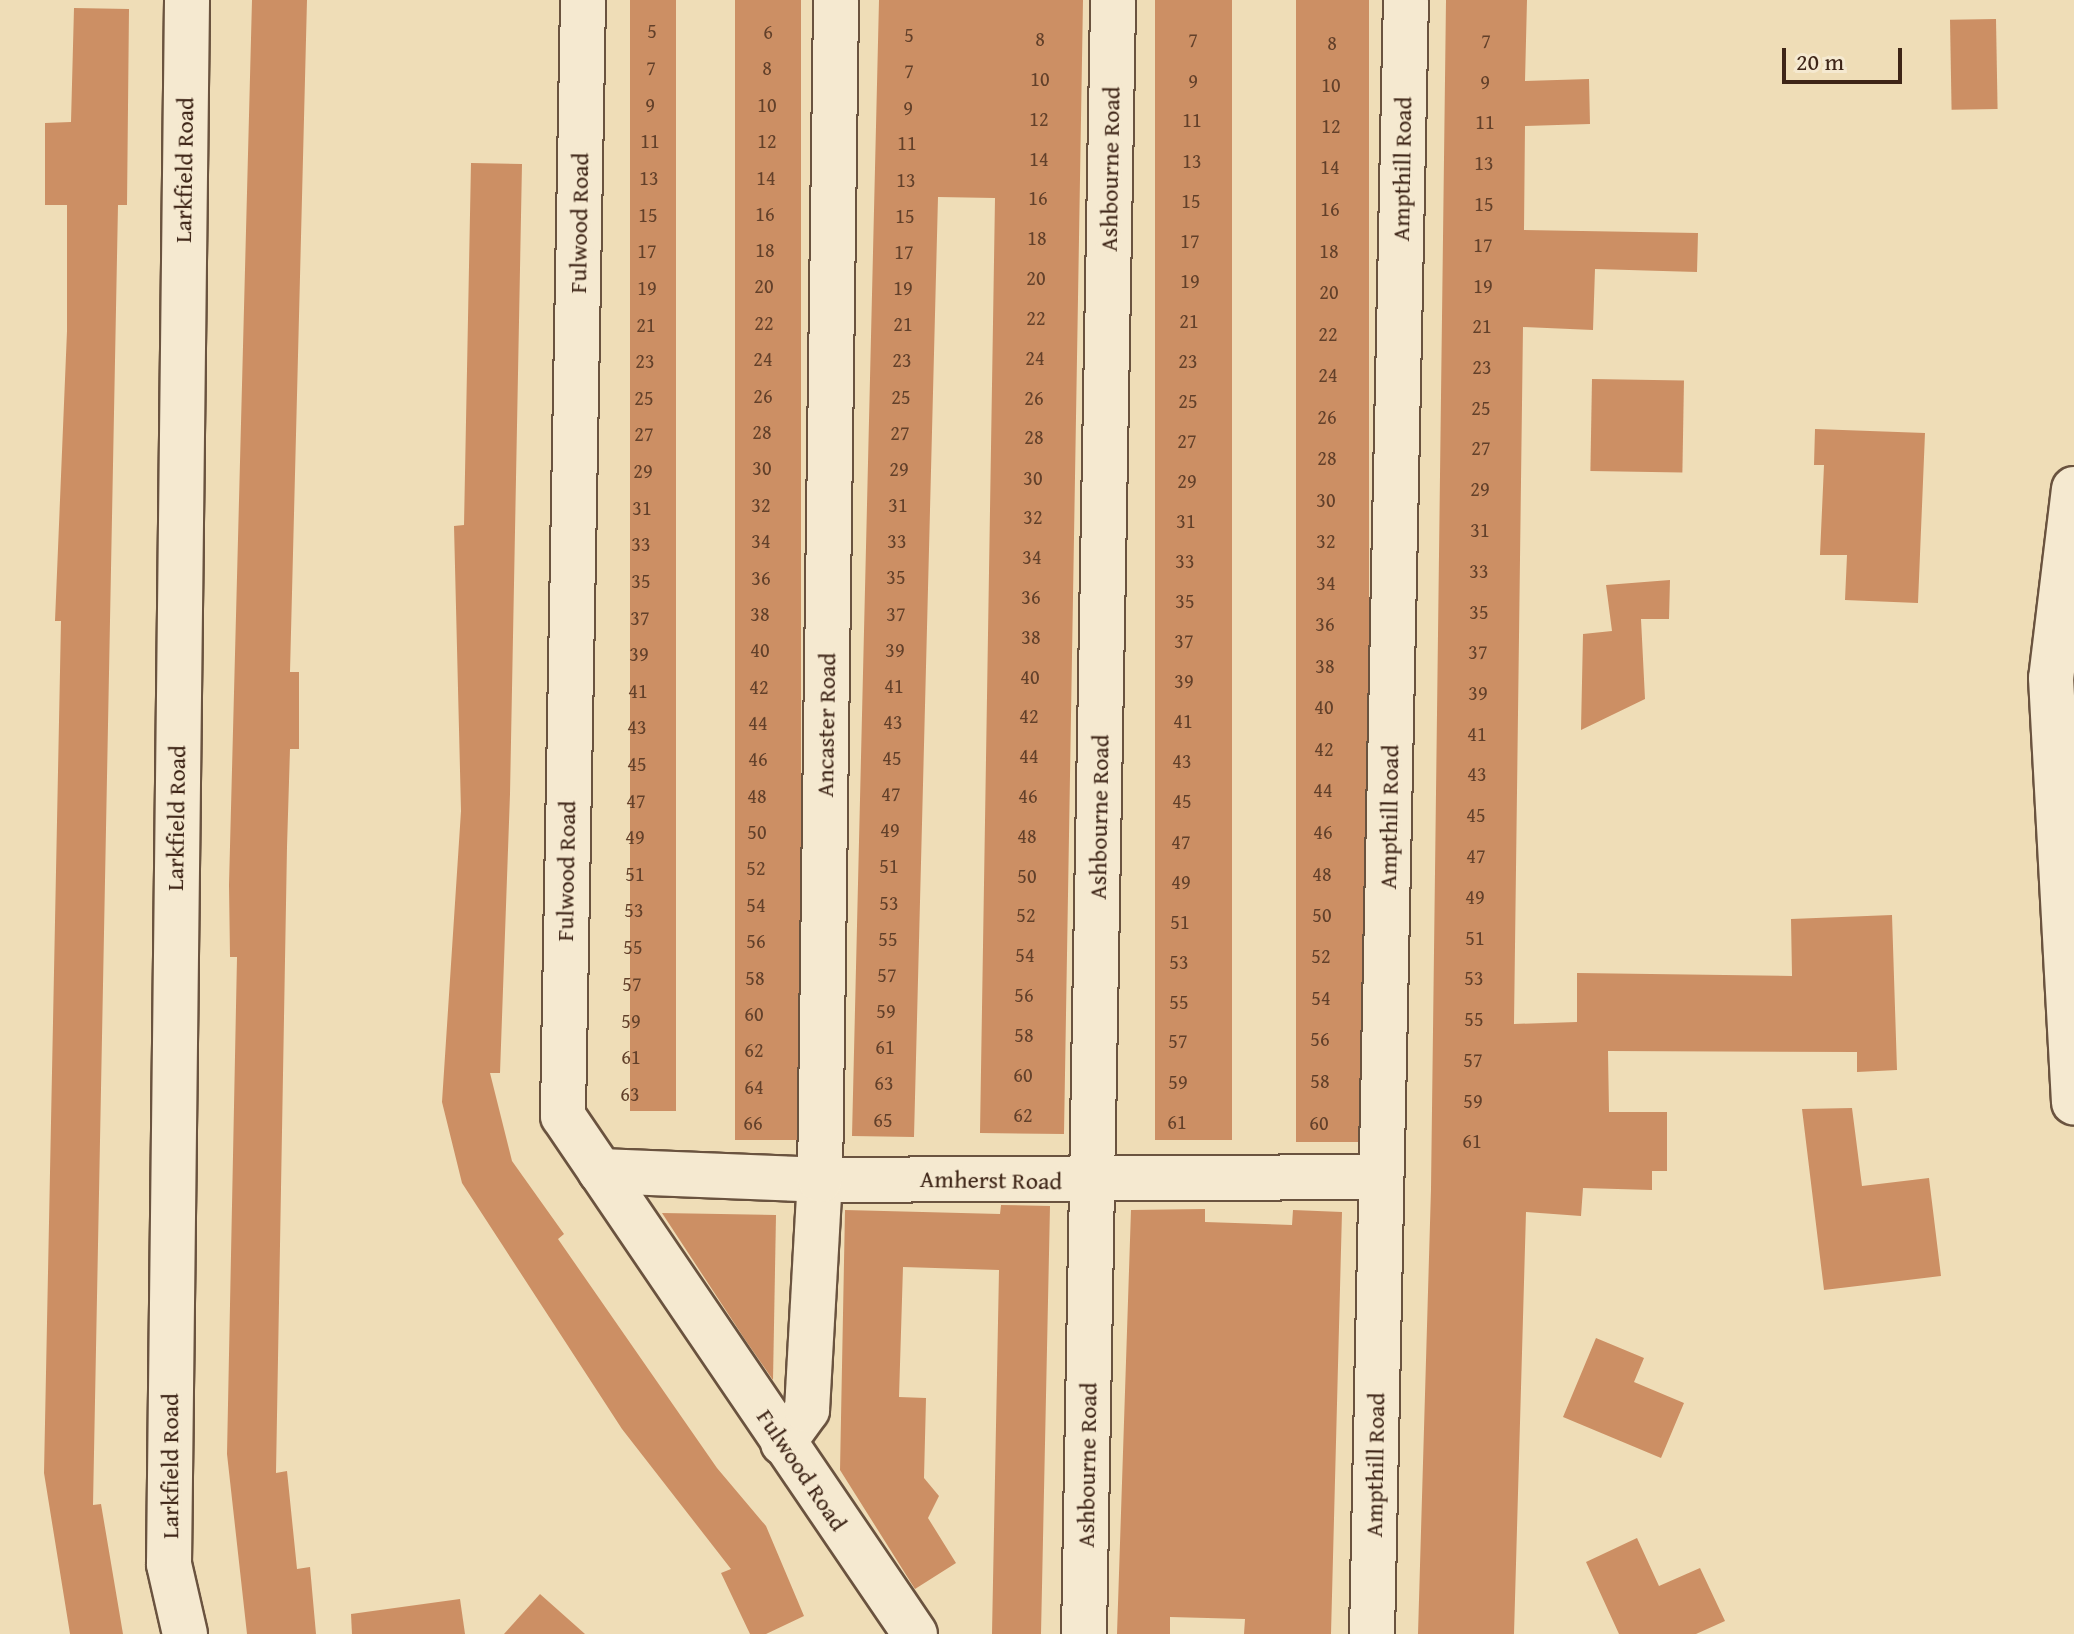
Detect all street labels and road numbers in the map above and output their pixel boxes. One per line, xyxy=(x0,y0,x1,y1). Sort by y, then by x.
street label: Ashbourne Road xyxy=(1094,86,1126,252)
street label: Ampthill Road xyxy=(1386,96,1418,242)
street label: Larkfield Road xyxy=(168,97,200,243)
street label: Fulwood Road xyxy=(563,152,595,294)
street label: Ancaster Road xyxy=(810,652,842,798)
street label: Ashbourne Road xyxy=(1083,734,1115,900)
street label: Ampthill Road xyxy=(1373,744,1405,890)
street label: Larkfield Road xyxy=(160,745,192,891)
street label: Fulwood Road xyxy=(550,800,582,942)
street label: Amherst Road xyxy=(920,1164,1062,1196)
street label: Ashbourne Road xyxy=(1071,1382,1103,1548)
street label: Ampthill Road xyxy=(1359,1392,1391,1538)
street label: Larkfield Road xyxy=(156,1393,184,1539)
street label: Fulwood Road xyxy=(751,1404,853,1536)

